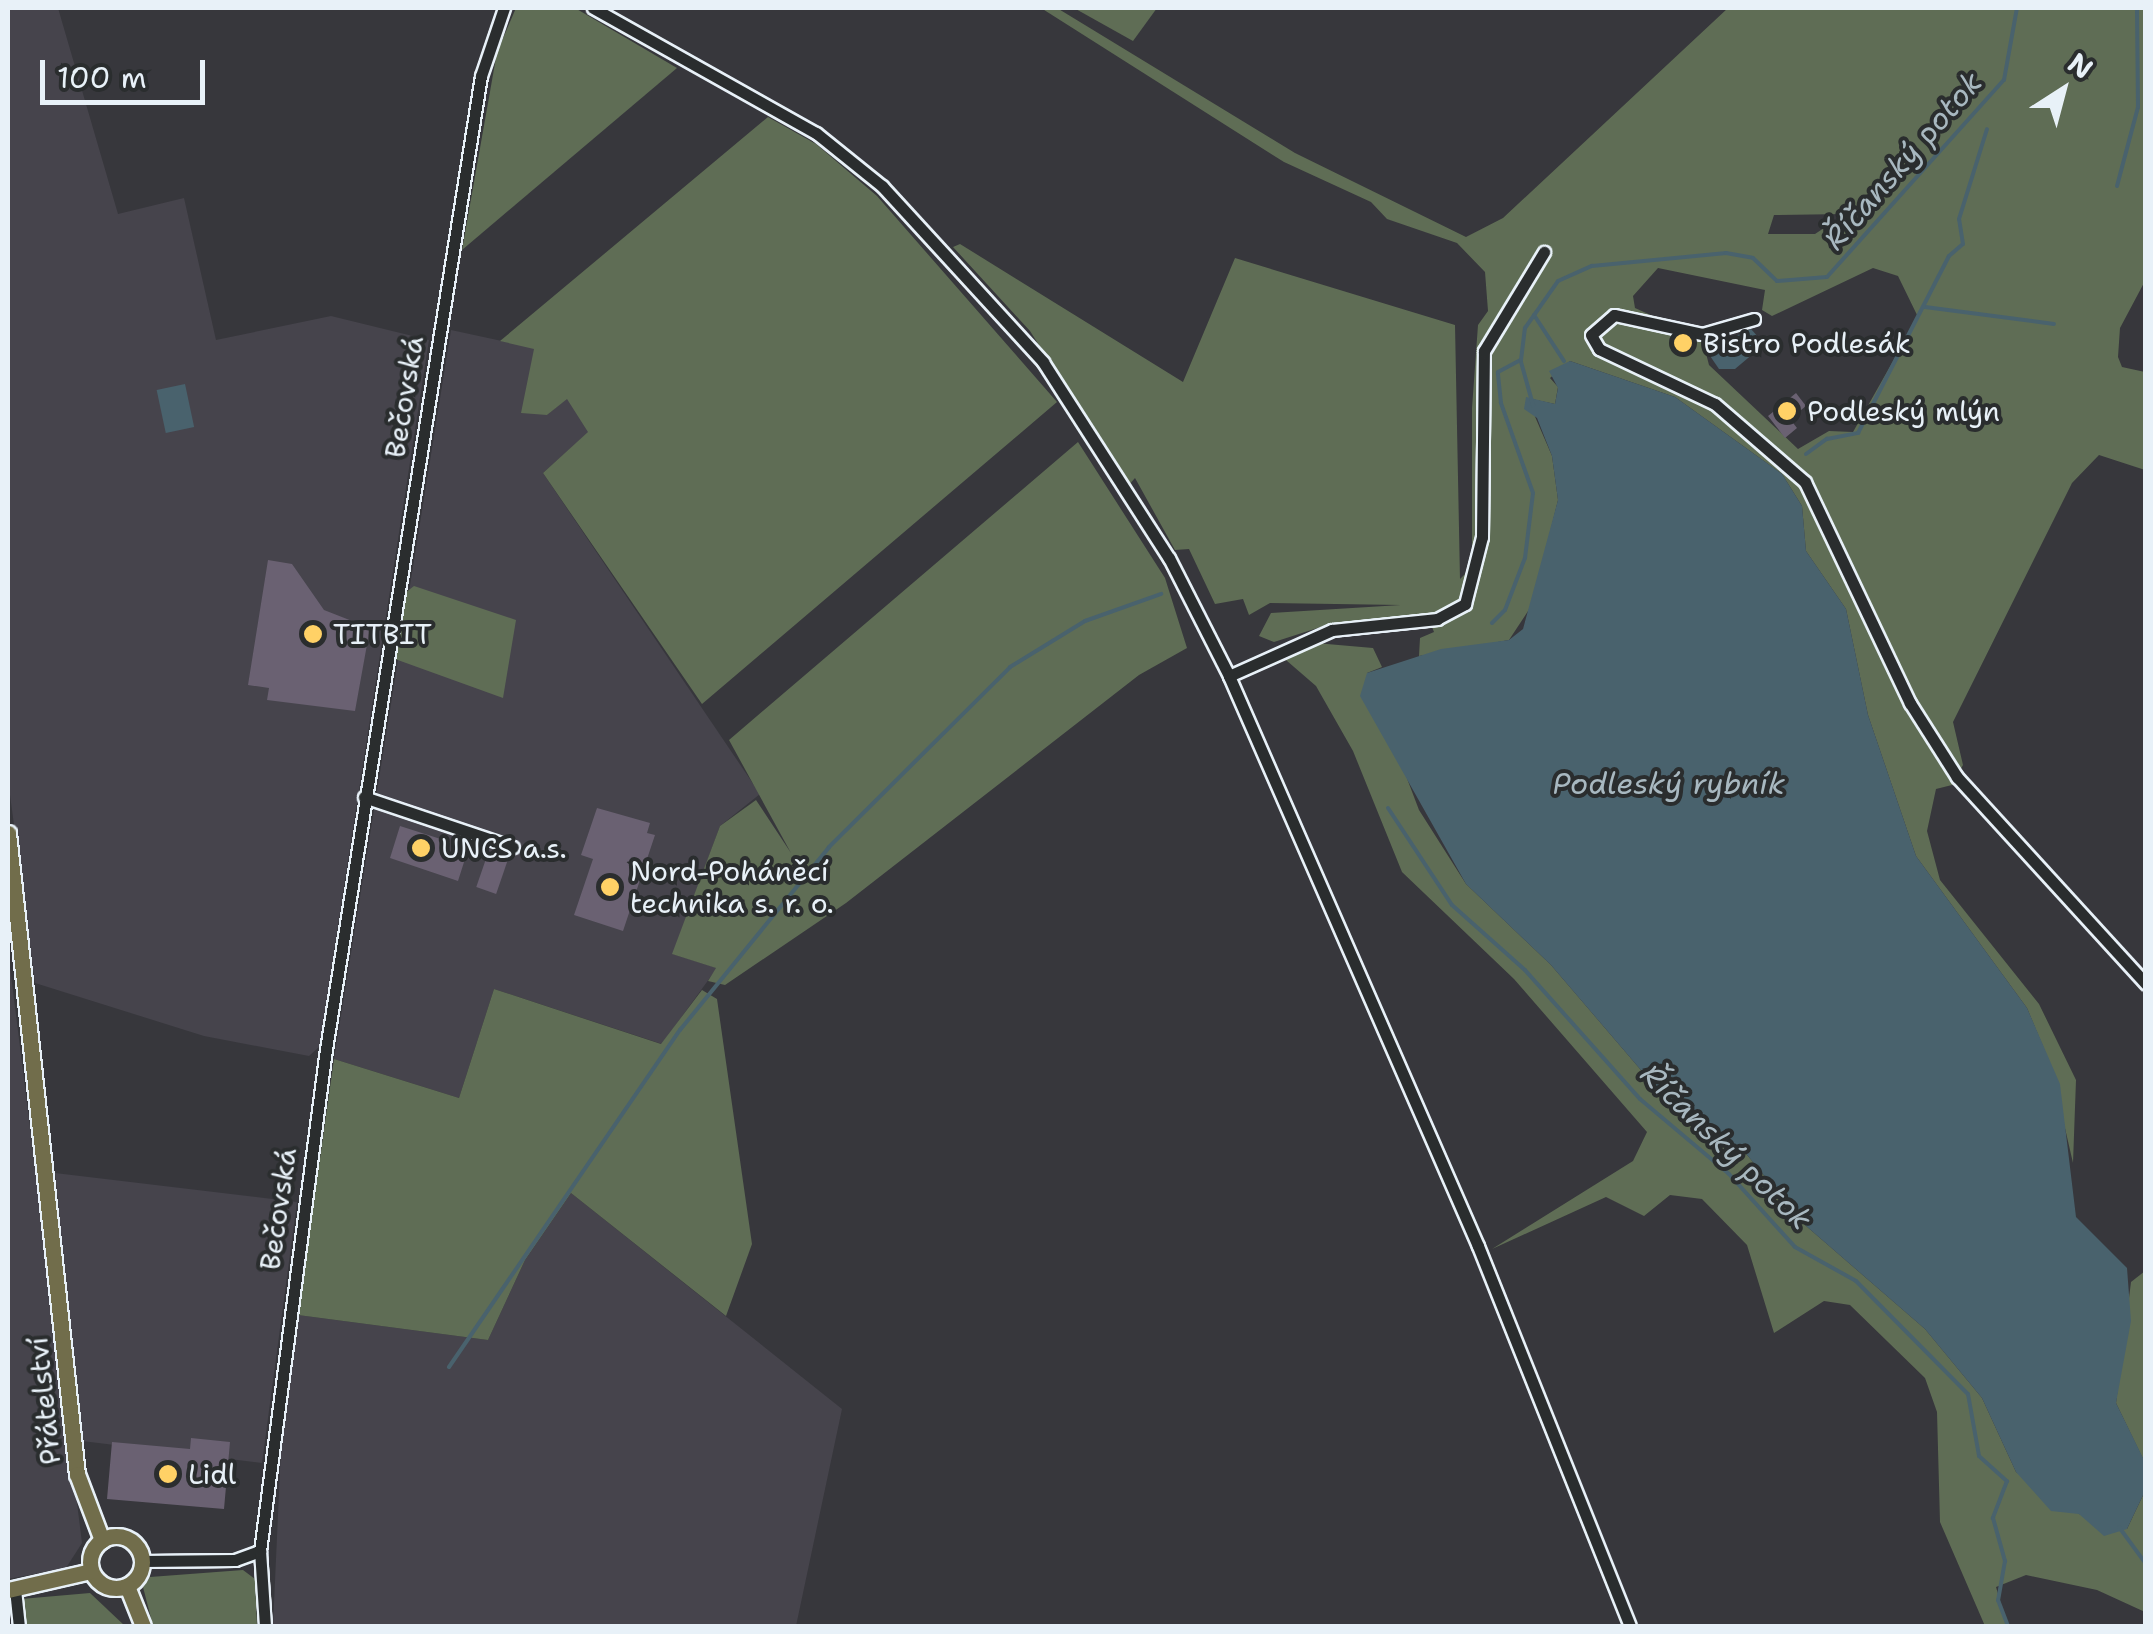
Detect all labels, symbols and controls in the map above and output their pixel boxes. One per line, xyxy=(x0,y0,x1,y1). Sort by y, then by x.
scale bar xyxy=(45,40,210,102)
north arrow xyxy=(2013,40,2113,140)
text: N xyxy=(2060,44,2101,88)
text: 100 m xyxy=(57,57,147,98)
water label: Říčanský potok xyxy=(1816,65,1990,257)
place label: Bistro Podlesák xyxy=(1703,326,1911,360)
marker: Bistro Podlesák xyxy=(1672,332,1694,354)
street label: Bečovská xyxy=(378,334,430,460)
place label: Podleský mlýn xyxy=(1807,394,2000,428)
marker: Podleský mlýn xyxy=(1776,400,1798,422)
place label: TITBIT xyxy=(333,617,432,651)
marker: TITBIT xyxy=(302,623,324,645)
water label: Podleský rybník xyxy=(1553,766,1785,802)
place label: UNCS a.s. xyxy=(441,831,567,865)
marker: UNCS a.s. xyxy=(410,837,432,859)
place label: Nord-Poháněcí technika s. r. o. xyxy=(630,854,834,920)
marker: Nord-Poháněcí technika s. r. o. xyxy=(599,876,621,898)
water label: Říčanský potok xyxy=(1633,1056,1819,1238)
street label: Bečovská xyxy=(253,1146,303,1272)
street label: Přátelství xyxy=(21,1336,67,1466)
place label: Lidl xyxy=(188,1457,236,1491)
marker: Lidl xyxy=(157,1463,179,1485)

